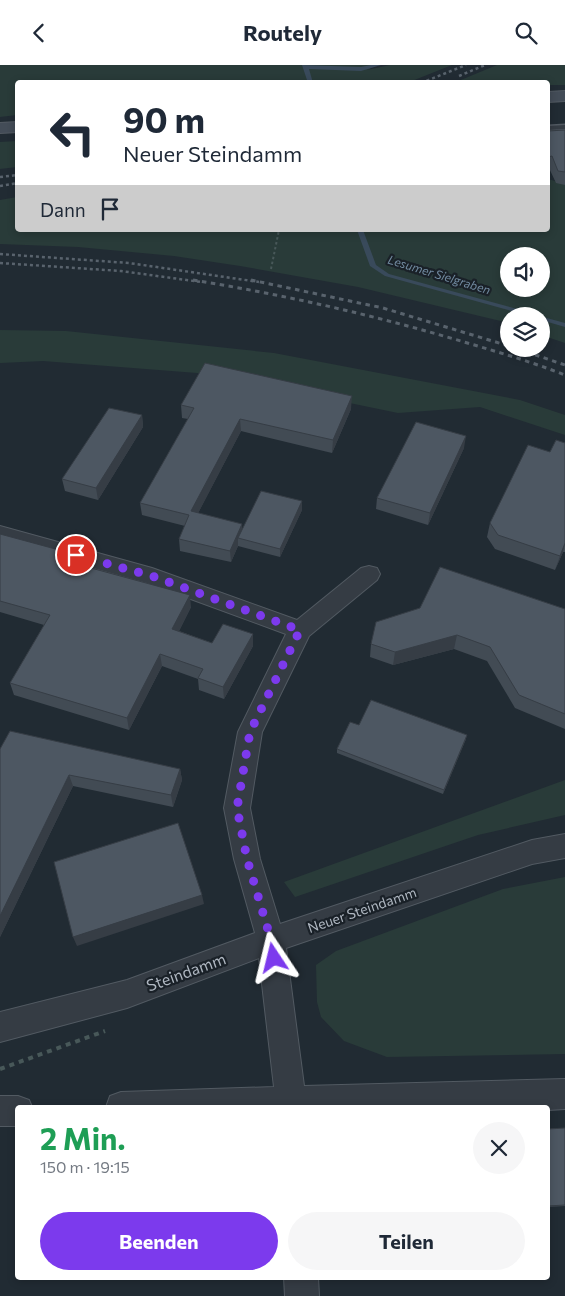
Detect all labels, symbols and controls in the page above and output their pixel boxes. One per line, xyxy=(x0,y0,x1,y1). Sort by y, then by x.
icon: back xyxy=(25,19,53,47)
text: Routely xyxy=(243,19,322,46)
icon: search xyxy=(512,19,540,47)
text: 90 m xyxy=(123,97,205,140)
icon: left xyxy=(40,100,105,165)
text: Neuer Steindamm xyxy=(123,140,302,167)
icon: arrive xyxy=(96,195,124,223)
text: Dann xyxy=(40,198,86,221)
map controls xyxy=(500,247,550,357)
button: sound xyxy=(500,247,550,297)
water label: Lesumer Sielgraben xyxy=(386,252,492,296)
button: layers xyxy=(500,307,550,357)
pin xyxy=(55,534,97,576)
icon: arrive xyxy=(62,541,90,569)
street label: Neuer Steindamm xyxy=(305,883,418,936)
position arrow xyxy=(247,931,299,983)
street label: Steindamm xyxy=(144,948,228,995)
text: 2 Min. xyxy=(40,1119,125,1156)
button: close xyxy=(473,1122,525,1174)
text: 150 m · 19:15 xyxy=(40,1157,130,1176)
button: Beenden xyxy=(40,1212,278,1270)
button: Teilen xyxy=(288,1212,525,1270)

